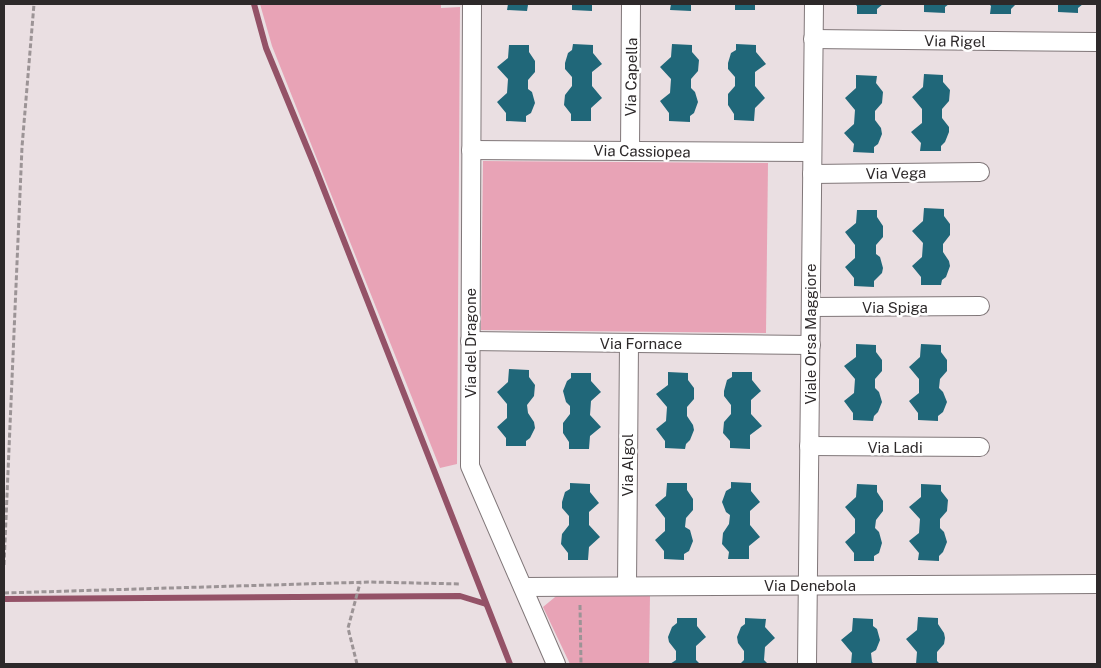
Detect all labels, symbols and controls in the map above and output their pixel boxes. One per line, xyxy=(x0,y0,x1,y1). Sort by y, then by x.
street label: Via Rigel xyxy=(924,32,986,50)
street label: Via Capella xyxy=(622,37,640,117)
street label: Via Cassiopea xyxy=(593,142,691,160)
street label: Via Vega xyxy=(866,164,926,182)
street label: Viale Orsa Maggiore xyxy=(802,263,819,405)
street label: Via del Dragone xyxy=(462,288,479,398)
street label: Via Spiga xyxy=(862,299,928,316)
street label: Via Fornace xyxy=(600,335,682,352)
street label: Via Algol xyxy=(619,433,636,497)
street label: Via Ladi xyxy=(867,439,923,456)
street label: Via Denebola xyxy=(764,577,856,594)

